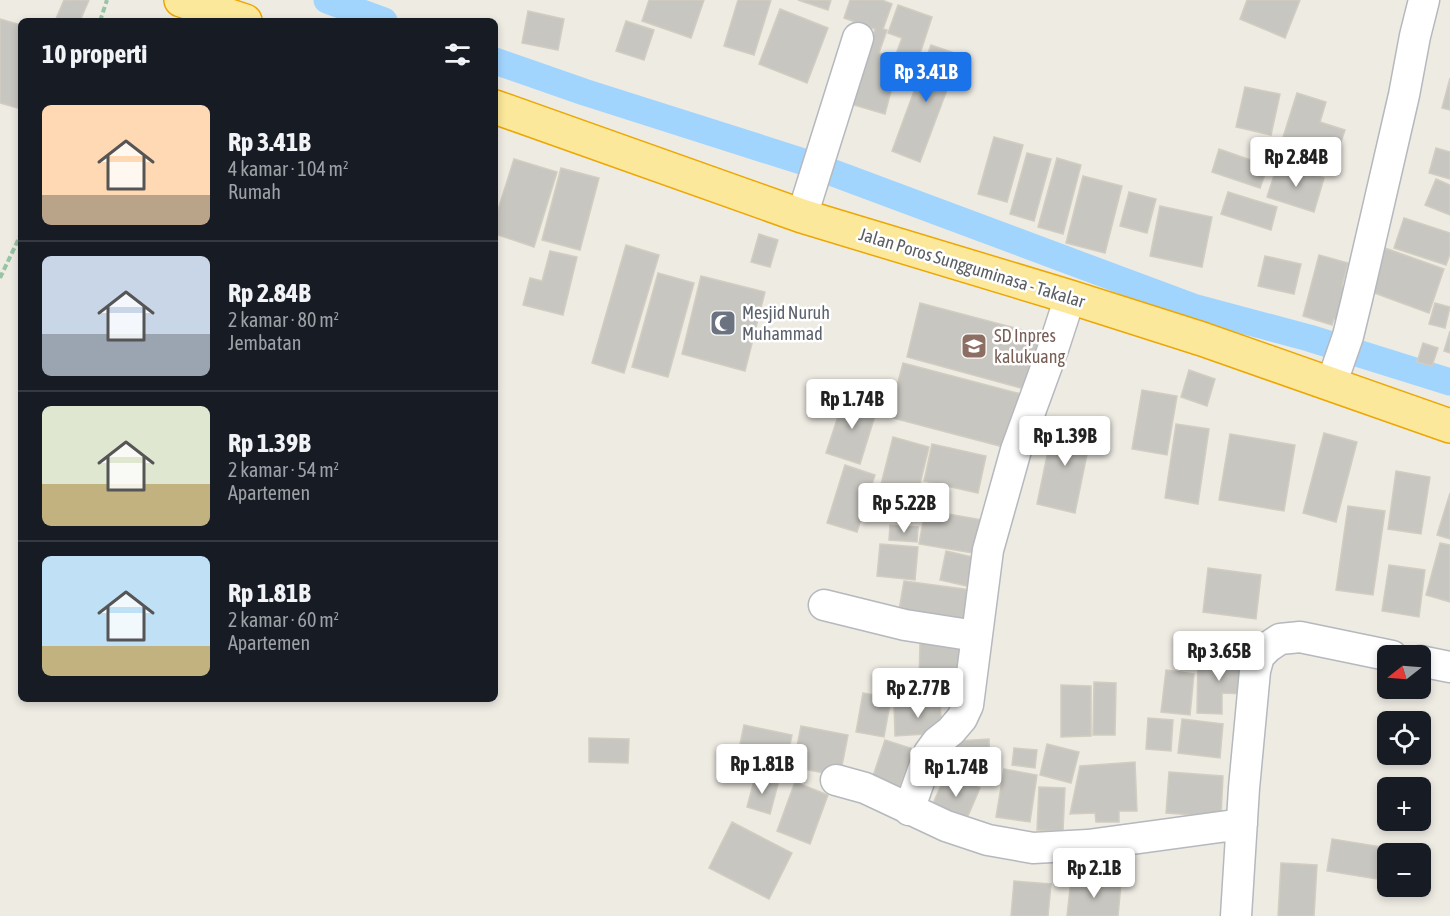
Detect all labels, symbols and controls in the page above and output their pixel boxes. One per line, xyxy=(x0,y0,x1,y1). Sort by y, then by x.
icon: filters xyxy=(441,38,474,71)
text: 10 properti xyxy=(42,39,147,69)
pin: Rp 3.41B xyxy=(864,52,988,103)
text: Rp 3.41B xyxy=(894,60,958,83)
text: Rp 3.41B xyxy=(228,127,311,157)
icon: home xyxy=(90,129,162,201)
pin: Rp 2.84B xyxy=(1234,137,1358,188)
text: Rp 2.84B xyxy=(1264,145,1328,168)
text: 4 kamar · 104 m² xyxy=(228,157,349,180)
text: Rumah xyxy=(228,180,281,203)
street label: Jalan Poros Sungguminasa - Takalar xyxy=(857,223,1088,312)
text: Rp 2.84B xyxy=(228,278,311,308)
icon: home xyxy=(90,280,162,352)
place label: Mesjid Nuruh Muhammad xyxy=(742,302,830,344)
text: 2 kamar · 80 m² xyxy=(228,308,339,331)
mosque icon: Mesjid Nuruh Muhammad xyxy=(708,308,738,338)
place label: SD Inpres kalukuang xyxy=(994,325,1065,367)
text: Jembatan xyxy=(228,331,301,354)
school or university icon: SD Inpres kalukuang xyxy=(959,331,989,361)
pin: Rp 1.74B xyxy=(790,379,914,430)
text: Rp 1.74B xyxy=(820,387,884,410)
pin: Rp 1.39B xyxy=(1003,416,1127,467)
text: Rp 1.39B xyxy=(1033,424,1097,447)
text: Rp 1.39B xyxy=(228,428,311,458)
icon: home xyxy=(90,430,162,502)
text: 2 kamar · 54 m² xyxy=(228,458,339,481)
text: Apartemen xyxy=(228,481,310,504)
pin: Rp 5.22B xyxy=(842,483,966,534)
text: Rp 5.22B xyxy=(872,491,936,514)
text: Rp 1.81B xyxy=(228,578,311,608)
icon: home xyxy=(90,580,162,652)
text: 2 kamar · 60 m² xyxy=(228,608,339,631)
text: Apartemen xyxy=(228,631,310,654)
pin: Rp 3.65B xyxy=(1157,631,1281,682)
text: Rp 3.65B xyxy=(1187,639,1251,662)
north arrow xyxy=(1377,645,1431,699)
map controls xyxy=(1377,645,1431,897)
pin: Rp 2.77B xyxy=(856,668,980,719)
text: Rp 2.77B xyxy=(886,676,950,699)
button: locate xyxy=(1377,711,1431,765)
pin: Rp 1.81B xyxy=(700,744,824,795)
pin: Rp 1.74B xyxy=(894,747,1018,798)
text: Rp 1.81B xyxy=(730,752,794,775)
text: Rp 1.74B xyxy=(924,755,988,778)
button: + xyxy=(1377,777,1431,831)
button: − xyxy=(1377,843,1431,897)
pin: Rp 2.1B xyxy=(1039,848,1149,899)
text: Rp 2.1B xyxy=(1067,856,1121,879)

